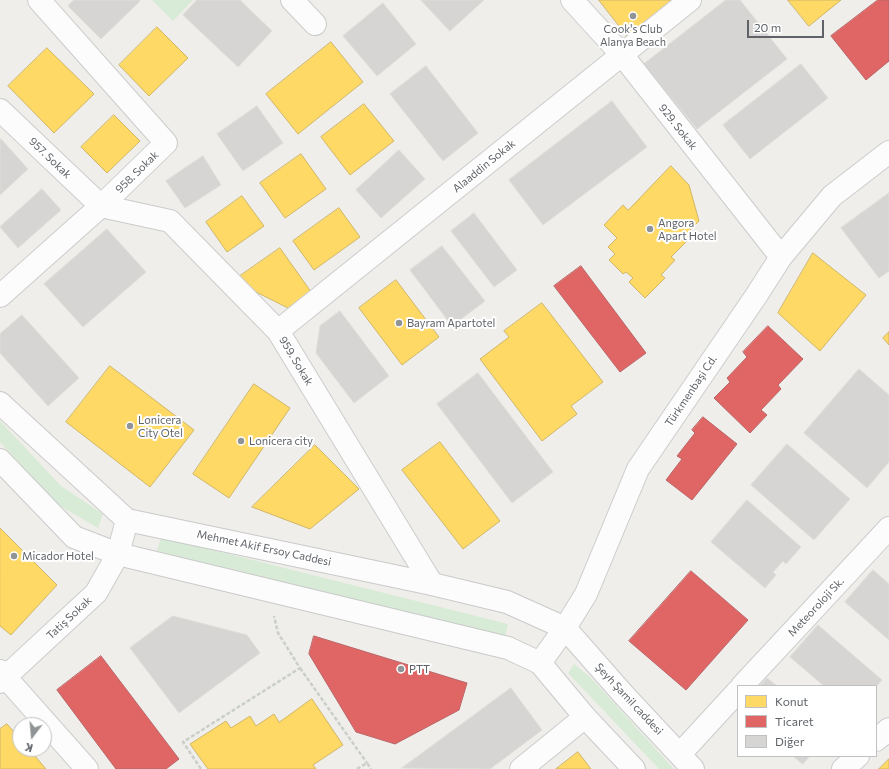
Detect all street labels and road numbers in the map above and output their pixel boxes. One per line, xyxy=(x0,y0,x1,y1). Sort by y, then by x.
street label: 929. Sokak xyxy=(656,101,700,153)
street label: 957. Sokak xyxy=(26,135,74,181)
street label: Alaaddin Sokak xyxy=(450,137,518,195)
street label: 958. Sokak xyxy=(113,148,161,196)
street label: 959. Sokak xyxy=(276,334,316,388)
street label: Türkmenbaşi Cd. xyxy=(662,353,720,429)
street label: Mehmet Akif Ersoy Caddesi xyxy=(196,527,332,569)
street label: Meteoroloji Sk. xyxy=(785,575,847,639)
street label: Tatiş Sokak xyxy=(44,594,94,642)
street label: Şeyh Şamil caddesi xyxy=(592,660,666,738)

